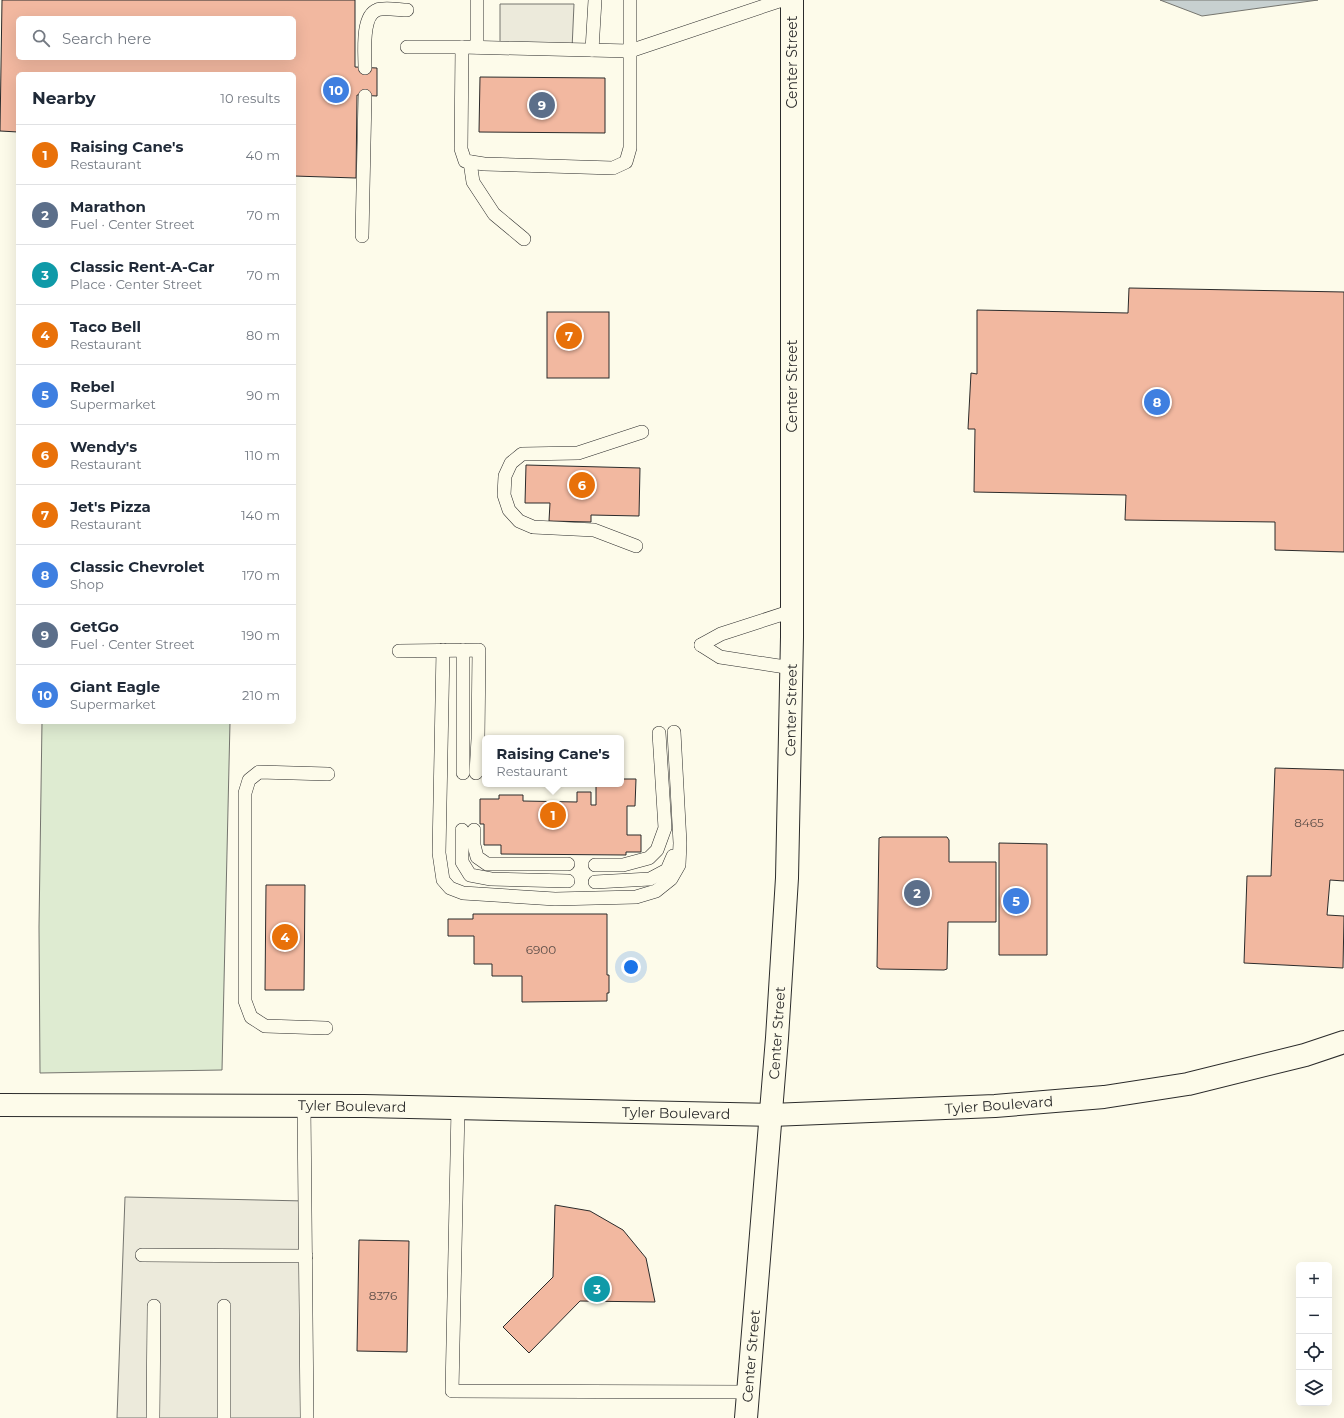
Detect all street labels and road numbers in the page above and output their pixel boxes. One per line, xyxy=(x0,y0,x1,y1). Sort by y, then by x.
street label: Center Street xyxy=(783,15,801,109)
street label: Center Street xyxy=(783,339,801,433)
street label: Center Street xyxy=(781,663,801,757)
street label: Center Street xyxy=(765,986,789,1080)
street label: Tyler Boulevard xyxy=(944,1092,1054,1118)
street label: Tyler Boulevard xyxy=(298,1096,406,1116)
street label: Tyler Boulevard xyxy=(622,1103,730,1123)
street label: Center Street xyxy=(738,1309,764,1403)

